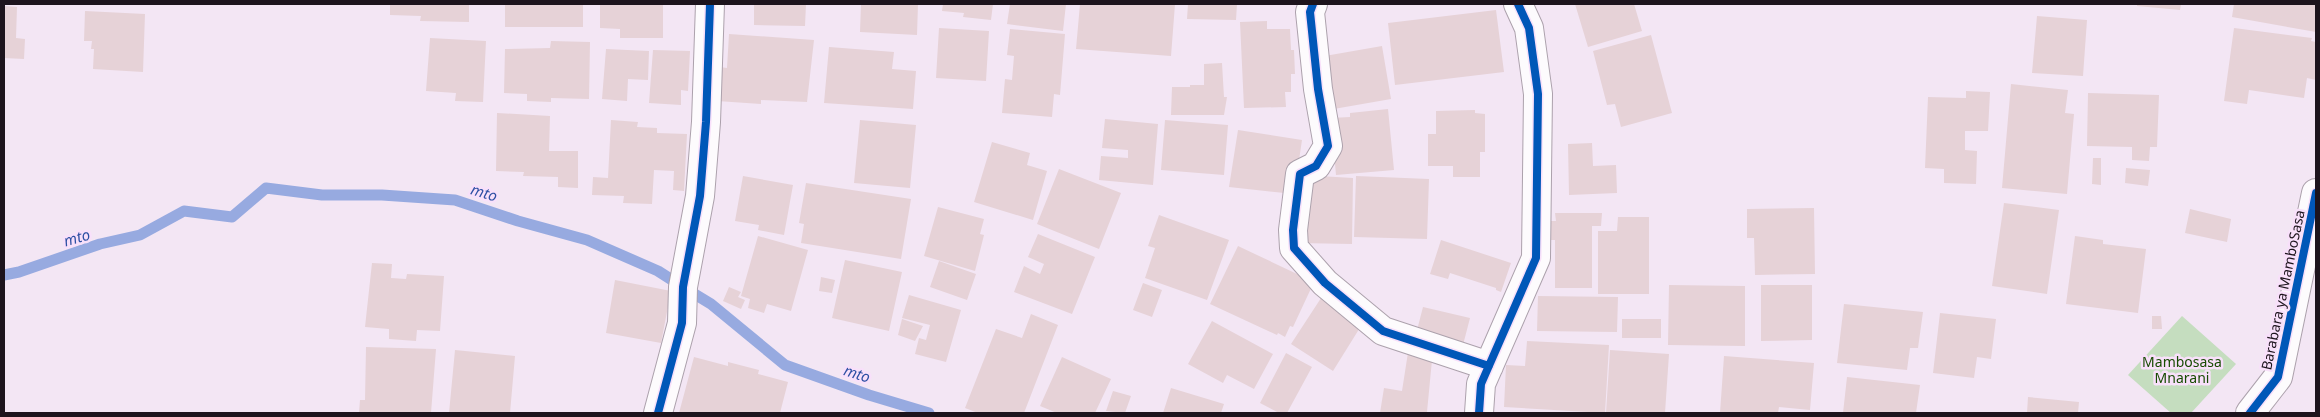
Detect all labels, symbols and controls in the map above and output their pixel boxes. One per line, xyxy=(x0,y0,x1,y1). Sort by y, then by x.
water label: mto xyxy=(469,179,500,205)
street label: Barabara ya MamboSasa xyxy=(2256,208,2309,372)
water label: mto xyxy=(61,224,92,250)
park label: Mambosasa Mnarani xyxy=(2142,352,2222,387)
water label: mto xyxy=(842,359,873,387)

